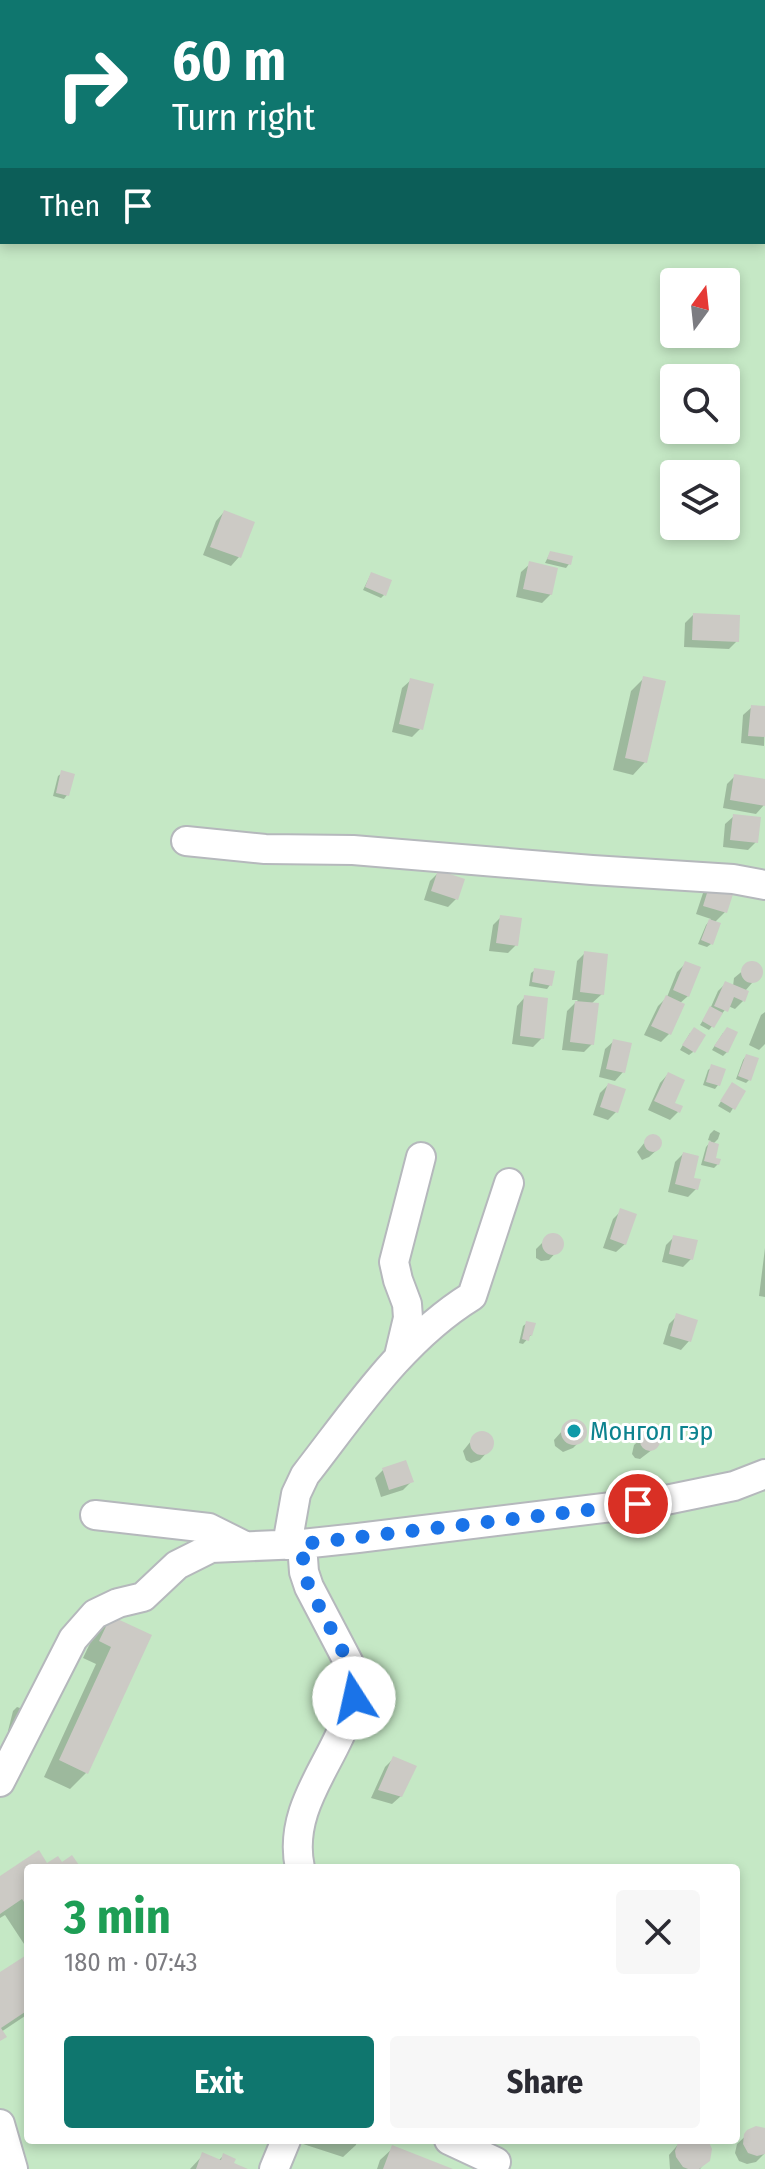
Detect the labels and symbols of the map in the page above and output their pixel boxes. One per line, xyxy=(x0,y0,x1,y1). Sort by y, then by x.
north arrow xyxy=(660,268,740,348)
place label: Монгол гэр xyxy=(590,1416,713,1447)
marker: Монгол гэр xyxy=(565,1422,583,1440)
pin xyxy=(604,1470,672,1538)
position arrow xyxy=(312,1656,396,1740)

